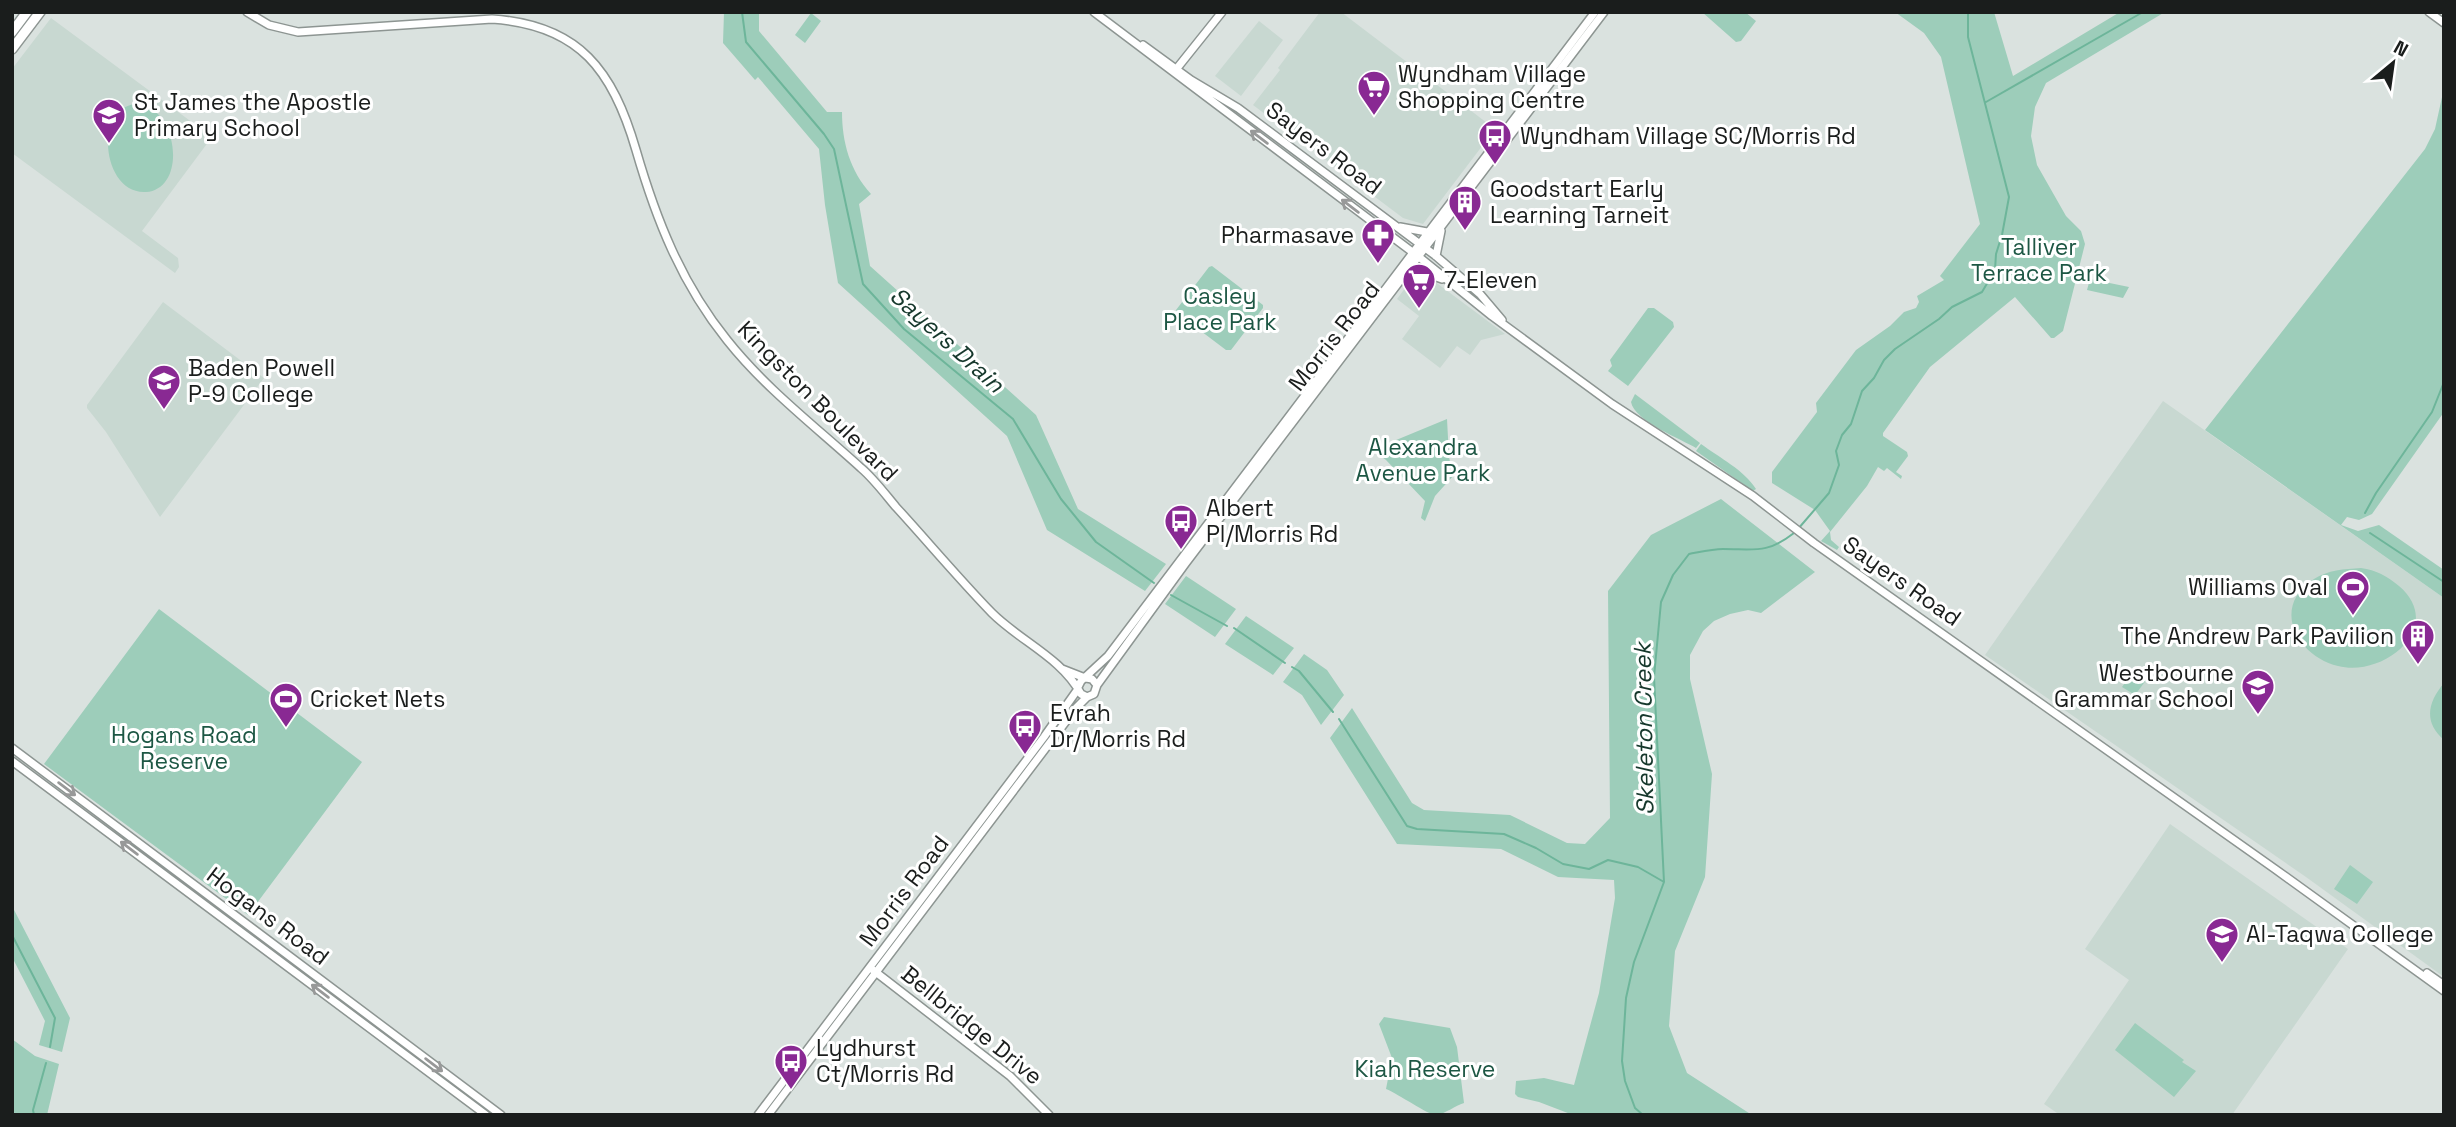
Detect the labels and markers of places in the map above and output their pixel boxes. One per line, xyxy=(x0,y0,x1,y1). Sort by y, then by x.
place label: Wyndham Village Shopping Centre xyxy=(1398,59,1586,115)
supermarket icon: Wyndham Village Shopping Centre xyxy=(1355,68,1393,117)
place label: St James the Apostle Primary School xyxy=(134,87,371,143)
school or university icon: St James the Apostle Primary School xyxy=(90,96,128,145)
bus stop icon: Wyndham Village SC/Morris Rd xyxy=(1476,117,1514,166)
place label: Wyndham Village SC/Morris Rd xyxy=(1520,121,1856,151)
place label: Goodstart Early Learning Tarneit xyxy=(1490,174,1669,230)
building icon: Goodstart Early Learning Tarneit xyxy=(1446,183,1484,232)
pharmacy icon: Pharmasave xyxy=(1359,216,1397,265)
place label: Pharmasave xyxy=(1221,220,1354,250)
supermarket icon: 7-Eleven xyxy=(1400,261,1438,310)
place label: 7-Eleven xyxy=(1444,265,1537,295)
place label: Baden Powell P-9 College xyxy=(188,353,335,409)
school or university icon: Baden Powell P-9 College xyxy=(145,362,183,411)
place label: Albert Pl/Morris Rd xyxy=(1206,493,1338,549)
bus stop icon: Albert Pl/Morris Rd xyxy=(1162,502,1200,551)
sports icon: Williams Oval xyxy=(2334,568,2372,617)
place label: Williams Oval xyxy=(2188,572,2328,602)
building icon: The Andrew Park Pavilion xyxy=(2399,617,2437,666)
place label: The Andrew Park Pavilion xyxy=(2120,621,2394,651)
place label: Westbourne Grammar School xyxy=(2054,658,2234,714)
school or university icon: Westbourne Grammar School xyxy=(2239,667,2277,716)
sports icon: Cricket Nets xyxy=(267,680,305,729)
place label: Cricket Nets xyxy=(310,684,445,714)
place label: Evrah Dr/Morris Rd xyxy=(1050,698,1186,754)
bus stop icon: Evrah Dr/Morris Rd xyxy=(1006,707,1044,756)
school or university icon: Al-Taqwa College xyxy=(2203,915,2241,964)
place label: Al-Taqwa College xyxy=(2246,919,2434,949)
place label: Lydhurst Ct/Morris Rd xyxy=(816,1033,954,1089)
bus stop icon: Lydhurst Ct/Morris Rd xyxy=(772,1042,810,1091)

